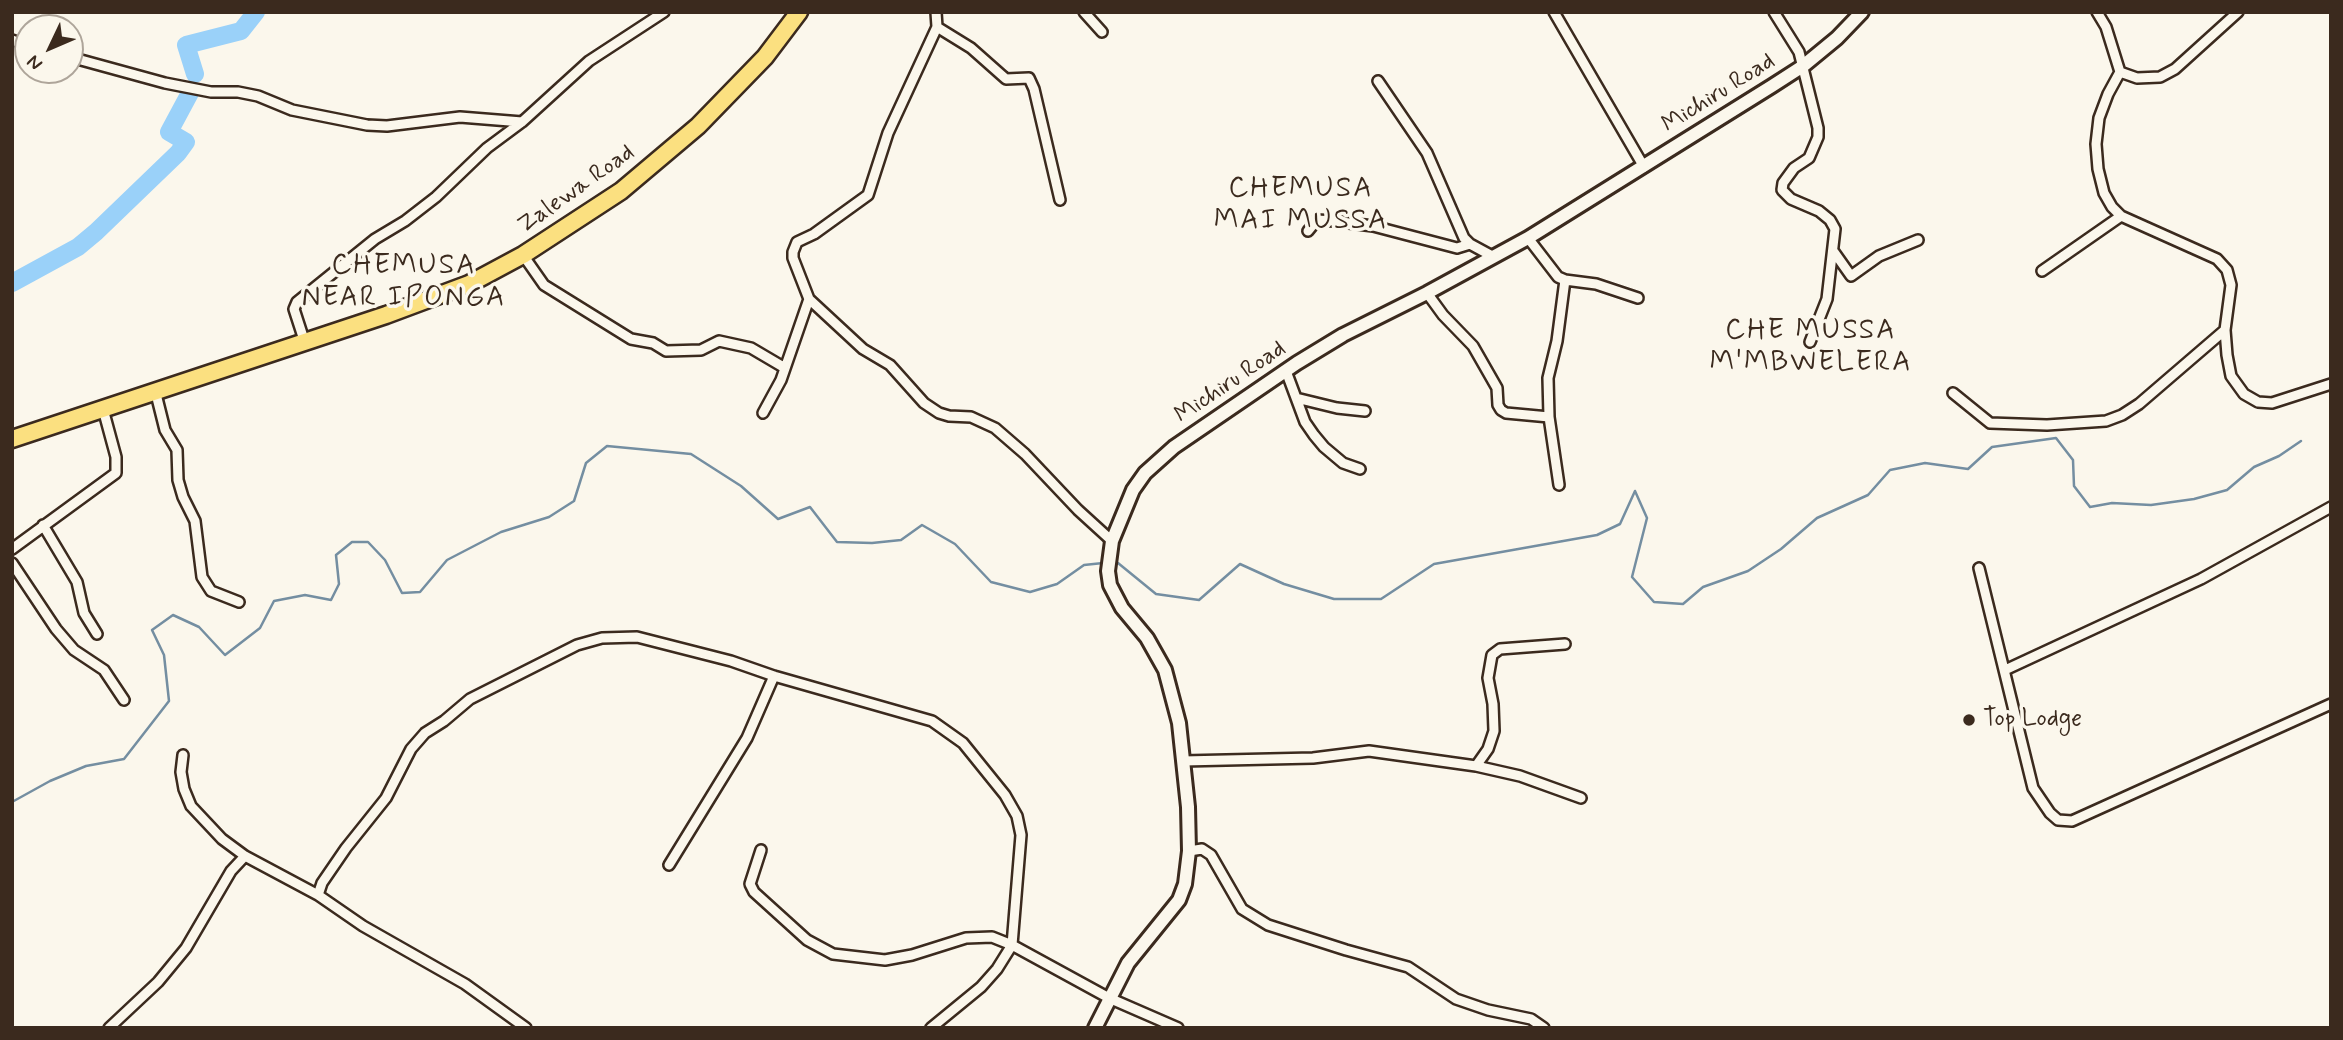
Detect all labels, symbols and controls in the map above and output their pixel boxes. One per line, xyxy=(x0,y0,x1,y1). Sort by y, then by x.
north arrow xyxy=(14,14,84,84)
street label: Michiru Road xyxy=(1657,48,1781,140)
text: N xyxy=(22,49,48,76)
street label: Zalewa Road xyxy=(513,139,641,241)
district label: CHEMUSA MAI MUSSA xyxy=(1215,173,1387,239)
district label: CHEMUSA NEAR IPONGA xyxy=(303,250,505,316)
district label: CHE MUSSA M'MBWELERA xyxy=(1711,315,1911,381)
street label: Michiru Road xyxy=(1170,335,1292,431)
place label: Top Lodge xyxy=(1983,706,2082,734)
marker: Top Lodge xyxy=(1961,712,1977,728)

